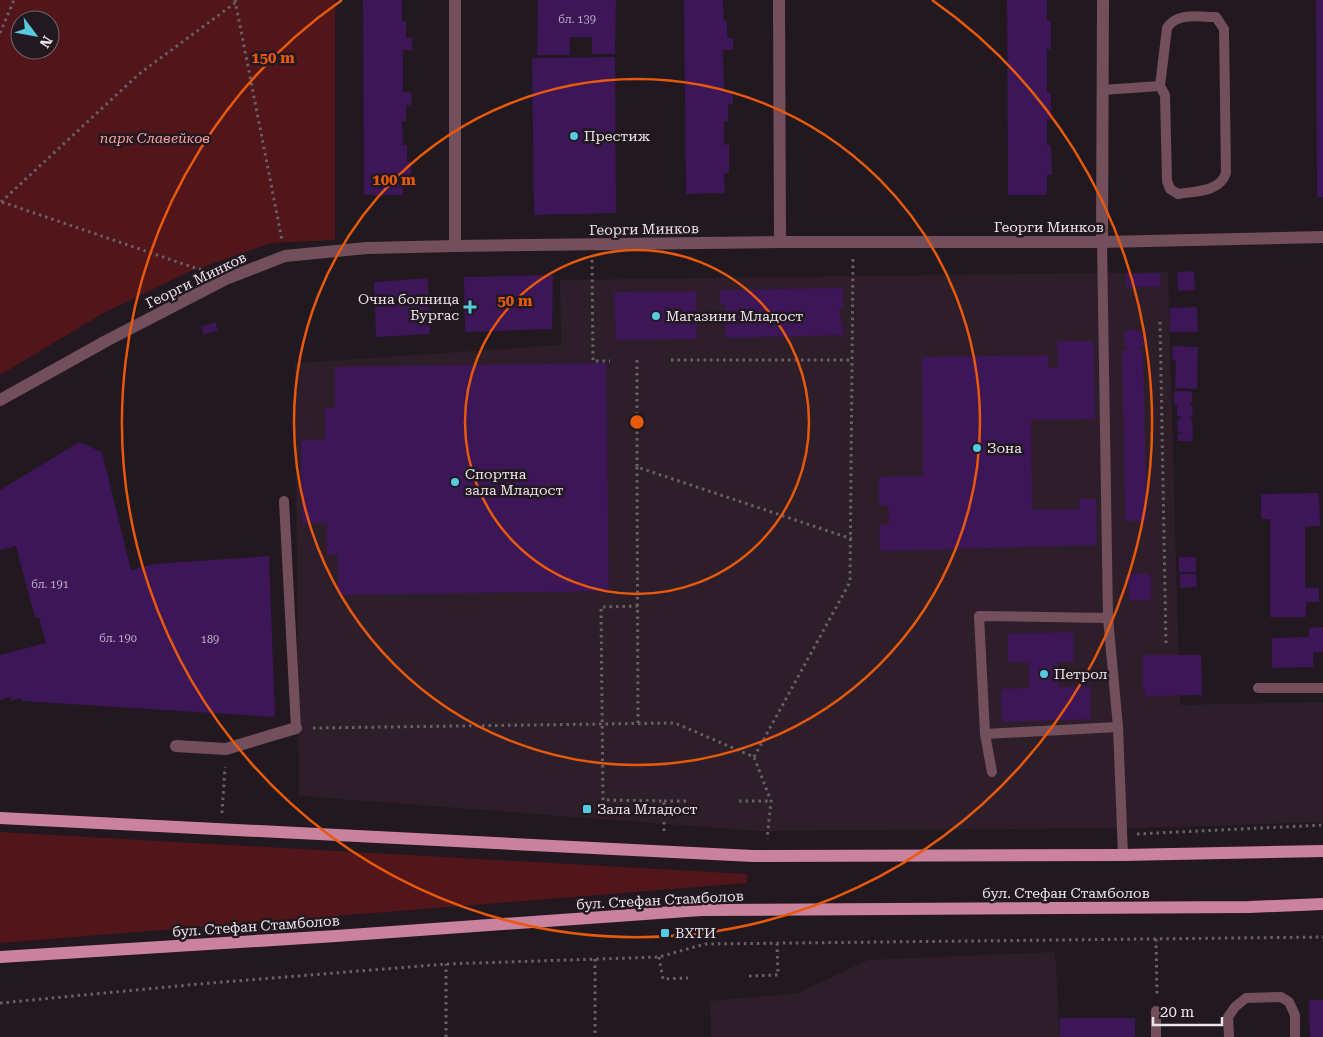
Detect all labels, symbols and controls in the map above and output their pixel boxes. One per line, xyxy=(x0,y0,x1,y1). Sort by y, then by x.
north arrow xyxy=(10,10,60,60)
house number: бл. 139 xyxy=(558,13,596,26)
text: N xyxy=(36,33,56,51)
text: 150 m xyxy=(251,49,295,67)
place label: Престиж xyxy=(584,128,651,144)
park label: парк Славейков xyxy=(100,130,210,146)
marker: Престиж xyxy=(568,130,580,142)
text: 100 m xyxy=(372,171,416,189)
street label: Георги Минков xyxy=(994,219,1104,235)
street label: Георги Минков xyxy=(589,220,699,238)
street label: Георги Минков xyxy=(143,249,249,311)
place label: Oчна болница Бургас xyxy=(358,291,459,323)
text: 50 m xyxy=(497,292,533,310)
marker: Oчна болница Бургас xyxy=(463,300,477,314)
place label: Магазини Mладост xyxy=(666,308,803,324)
marker: Магазини Mладост xyxy=(650,310,662,322)
centre of rings xyxy=(628,413,646,431)
place label: Зона xyxy=(987,440,1022,456)
marker: Зона xyxy=(971,442,983,454)
place label: Спортна зала Младост xyxy=(465,466,563,498)
marker: Спортна зала Младост xyxy=(449,476,461,488)
house number: бл. 191 xyxy=(31,578,69,591)
house number: бл. 190 xyxy=(99,632,137,645)
house number: 189 xyxy=(201,633,219,646)
place label: Петрол xyxy=(1054,666,1108,682)
marker: Петрол xyxy=(1038,668,1050,680)
place label: Зала Младост xyxy=(597,801,697,817)
marker: Зала Младост xyxy=(581,803,593,815)
street label: бул. Стефан Стамболов xyxy=(982,885,1150,901)
street label: бул. Стефан Стамболов xyxy=(576,888,744,912)
street label: бул. Стефан Стамболов xyxy=(172,912,340,940)
place label: ВХТИ xyxy=(675,925,716,941)
marker: ВХТИ xyxy=(659,927,671,939)
scale bar xyxy=(1153,994,1222,1026)
text: 20 m xyxy=(1160,1003,1195,1021)

